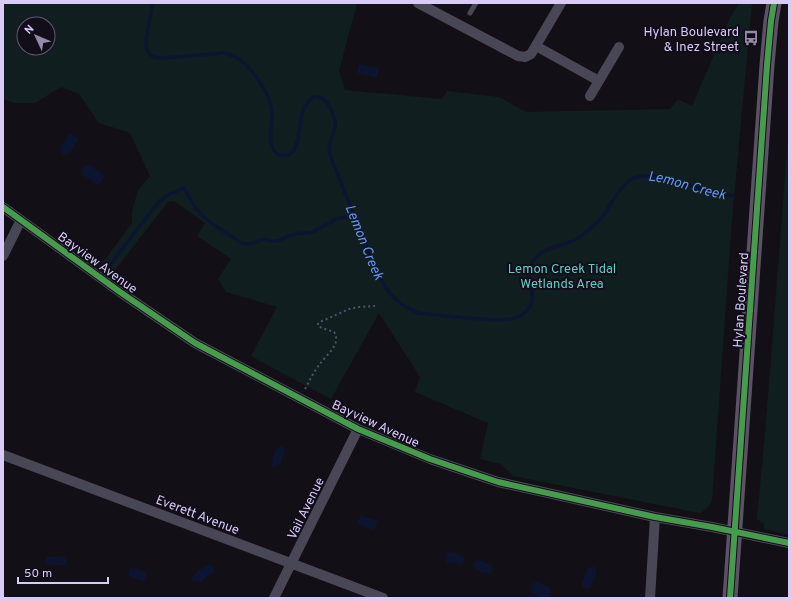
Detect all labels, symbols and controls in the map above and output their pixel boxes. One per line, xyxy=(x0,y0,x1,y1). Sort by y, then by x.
north arrow xyxy=(16,16,56,56)
text: N xyxy=(22,22,37,37)
place label: Hylan Boulevard & Inez Street xyxy=(643,25,739,56)
bus stop icon: Hylan Boulevard & Inez Street xyxy=(742,29,760,47)
water label: Lemon Creek xyxy=(647,169,728,205)
water label: Lemon Creek xyxy=(341,202,387,284)
street label: Bayview Avenue xyxy=(54,229,140,298)
street label: Hylan Boulevard xyxy=(731,252,753,348)
park label: Lemon Creek Tidal Wetlands Area xyxy=(508,262,616,293)
street label: Bayview Avenue xyxy=(329,398,422,452)
street label: Vail Avenue xyxy=(285,475,329,543)
street label: Everett Avenue xyxy=(153,493,241,539)
scale bar xyxy=(18,559,108,585)
text: 50 m xyxy=(24,566,52,582)

